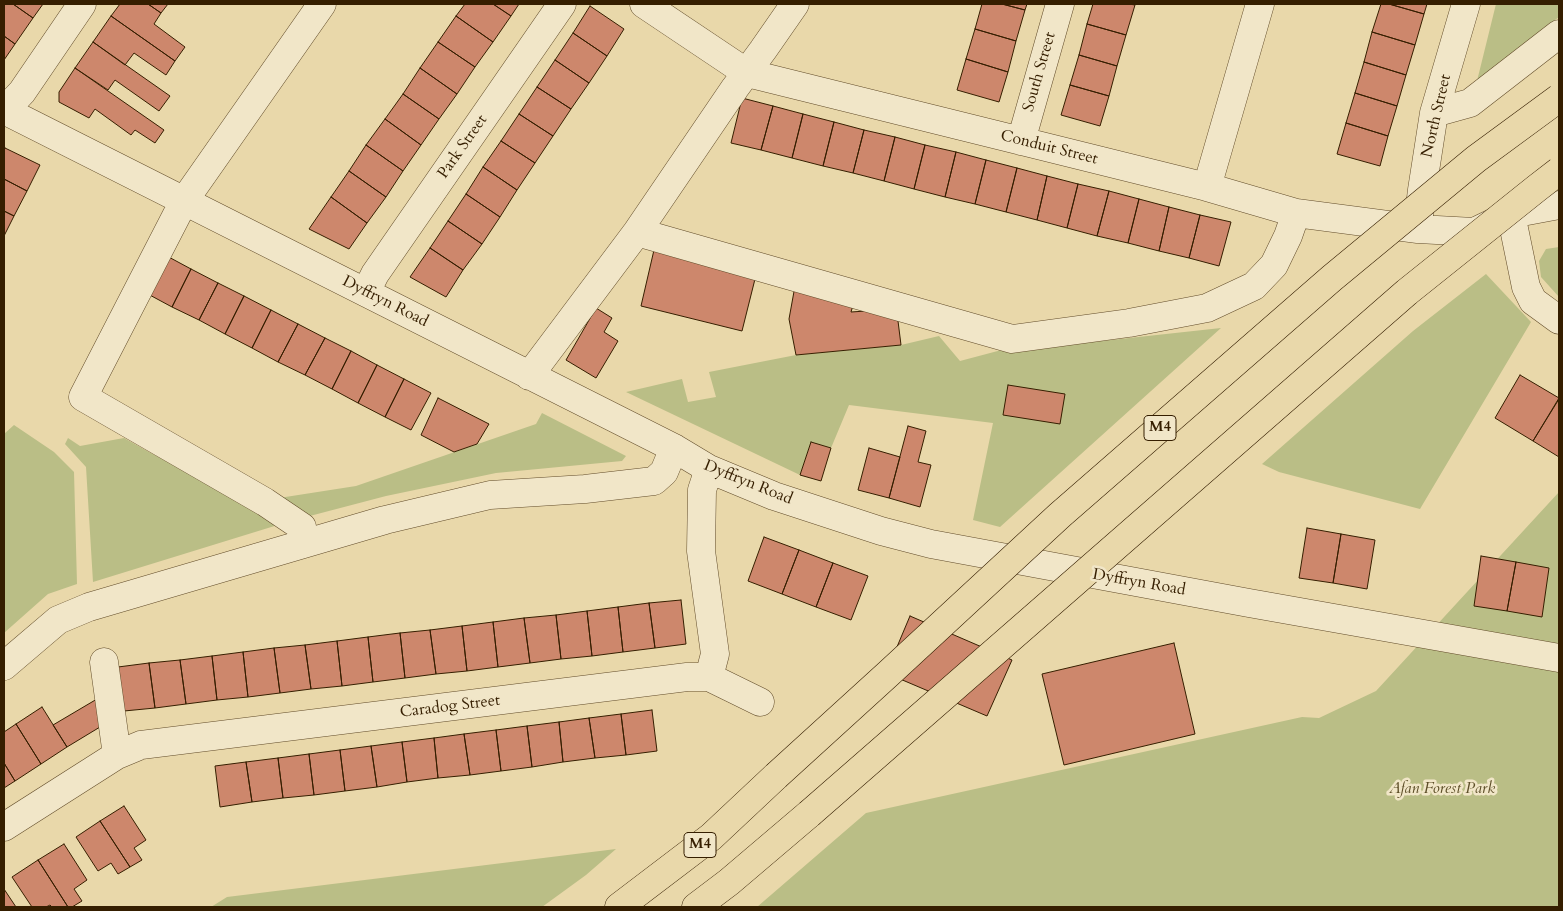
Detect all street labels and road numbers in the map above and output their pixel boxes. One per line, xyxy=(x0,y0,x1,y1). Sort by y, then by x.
street label: South Street xyxy=(1019,30,1061,114)
street label: North Street xyxy=(1418,73,1456,159)
street label: Park Street xyxy=(434,111,492,183)
street label: Conduit Street xyxy=(998,127,1100,169)
street label: Dyffryn Road xyxy=(339,272,431,332)
road number: M4 xyxy=(1144,416,1176,440)
street label: Dyffryn Road xyxy=(701,457,795,509)
street label: Dyffryn Road xyxy=(1091,565,1187,601)
street label: Caradog Street xyxy=(399,691,501,723)
road number: M4 xyxy=(684,832,716,858)

